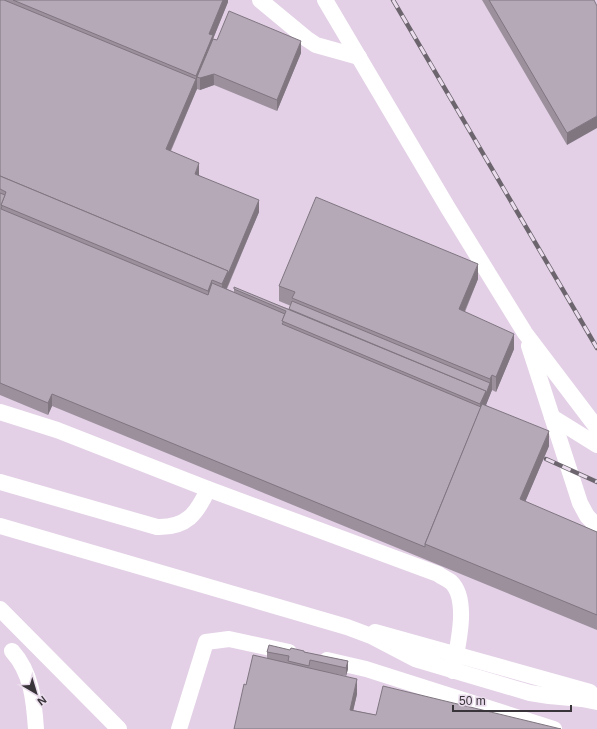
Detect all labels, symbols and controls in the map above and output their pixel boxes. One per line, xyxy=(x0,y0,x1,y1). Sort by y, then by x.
north arrow xyxy=(16,673,56,713)
scale bar xyxy=(453,687,571,713)
text: N xyxy=(35,694,49,708)
text: 50 m xyxy=(459,694,486,708)

